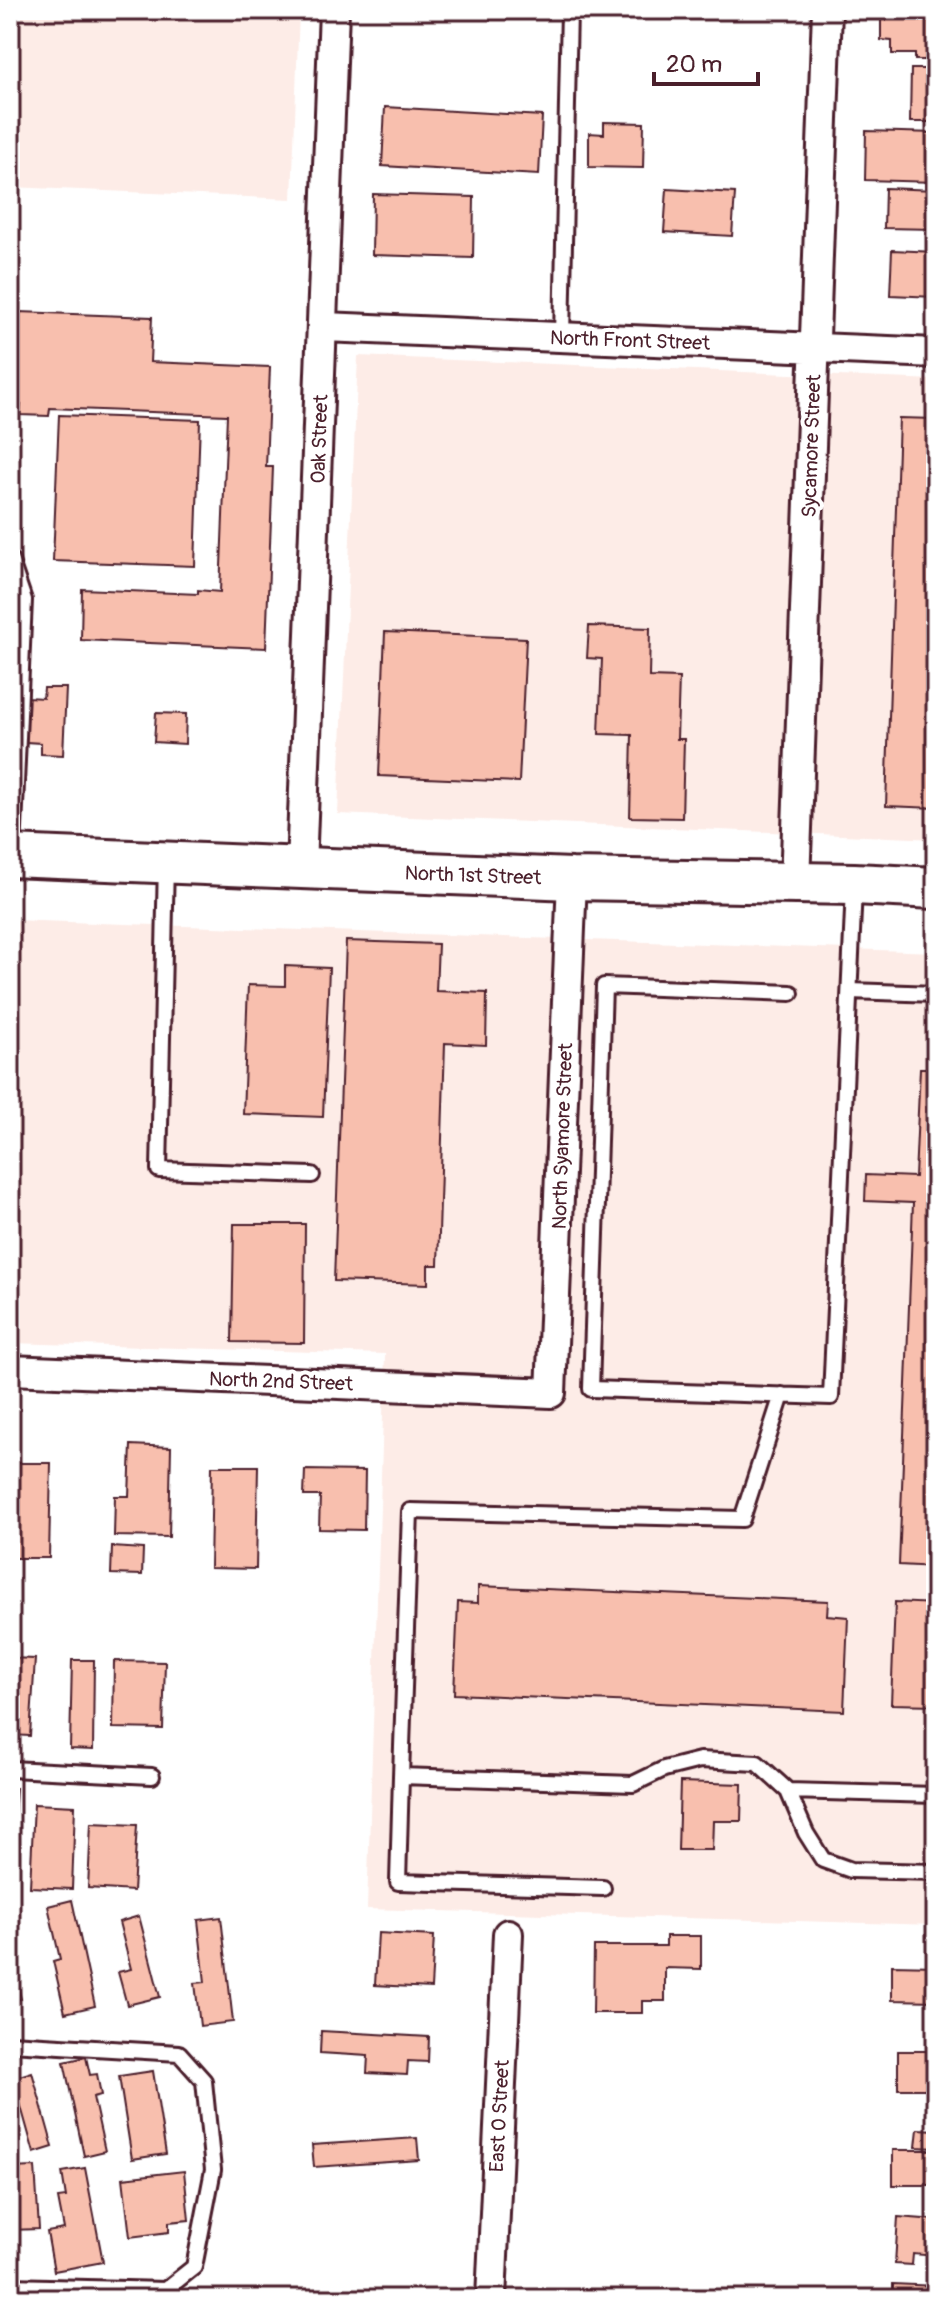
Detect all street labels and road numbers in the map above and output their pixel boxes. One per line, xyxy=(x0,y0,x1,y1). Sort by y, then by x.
street label: North Front Street xyxy=(549,325,711,356)
street label: Sycamore Street xyxy=(797,373,827,518)
street label: Oak Street xyxy=(305,393,334,484)
street label: North 1st Street xyxy=(404,861,543,890)
street label: North Syamore Street xyxy=(547,1042,578,1230)
street label: North 2nd Street xyxy=(209,1366,354,1397)
street label: East O Street xyxy=(484,2058,515,2173)

